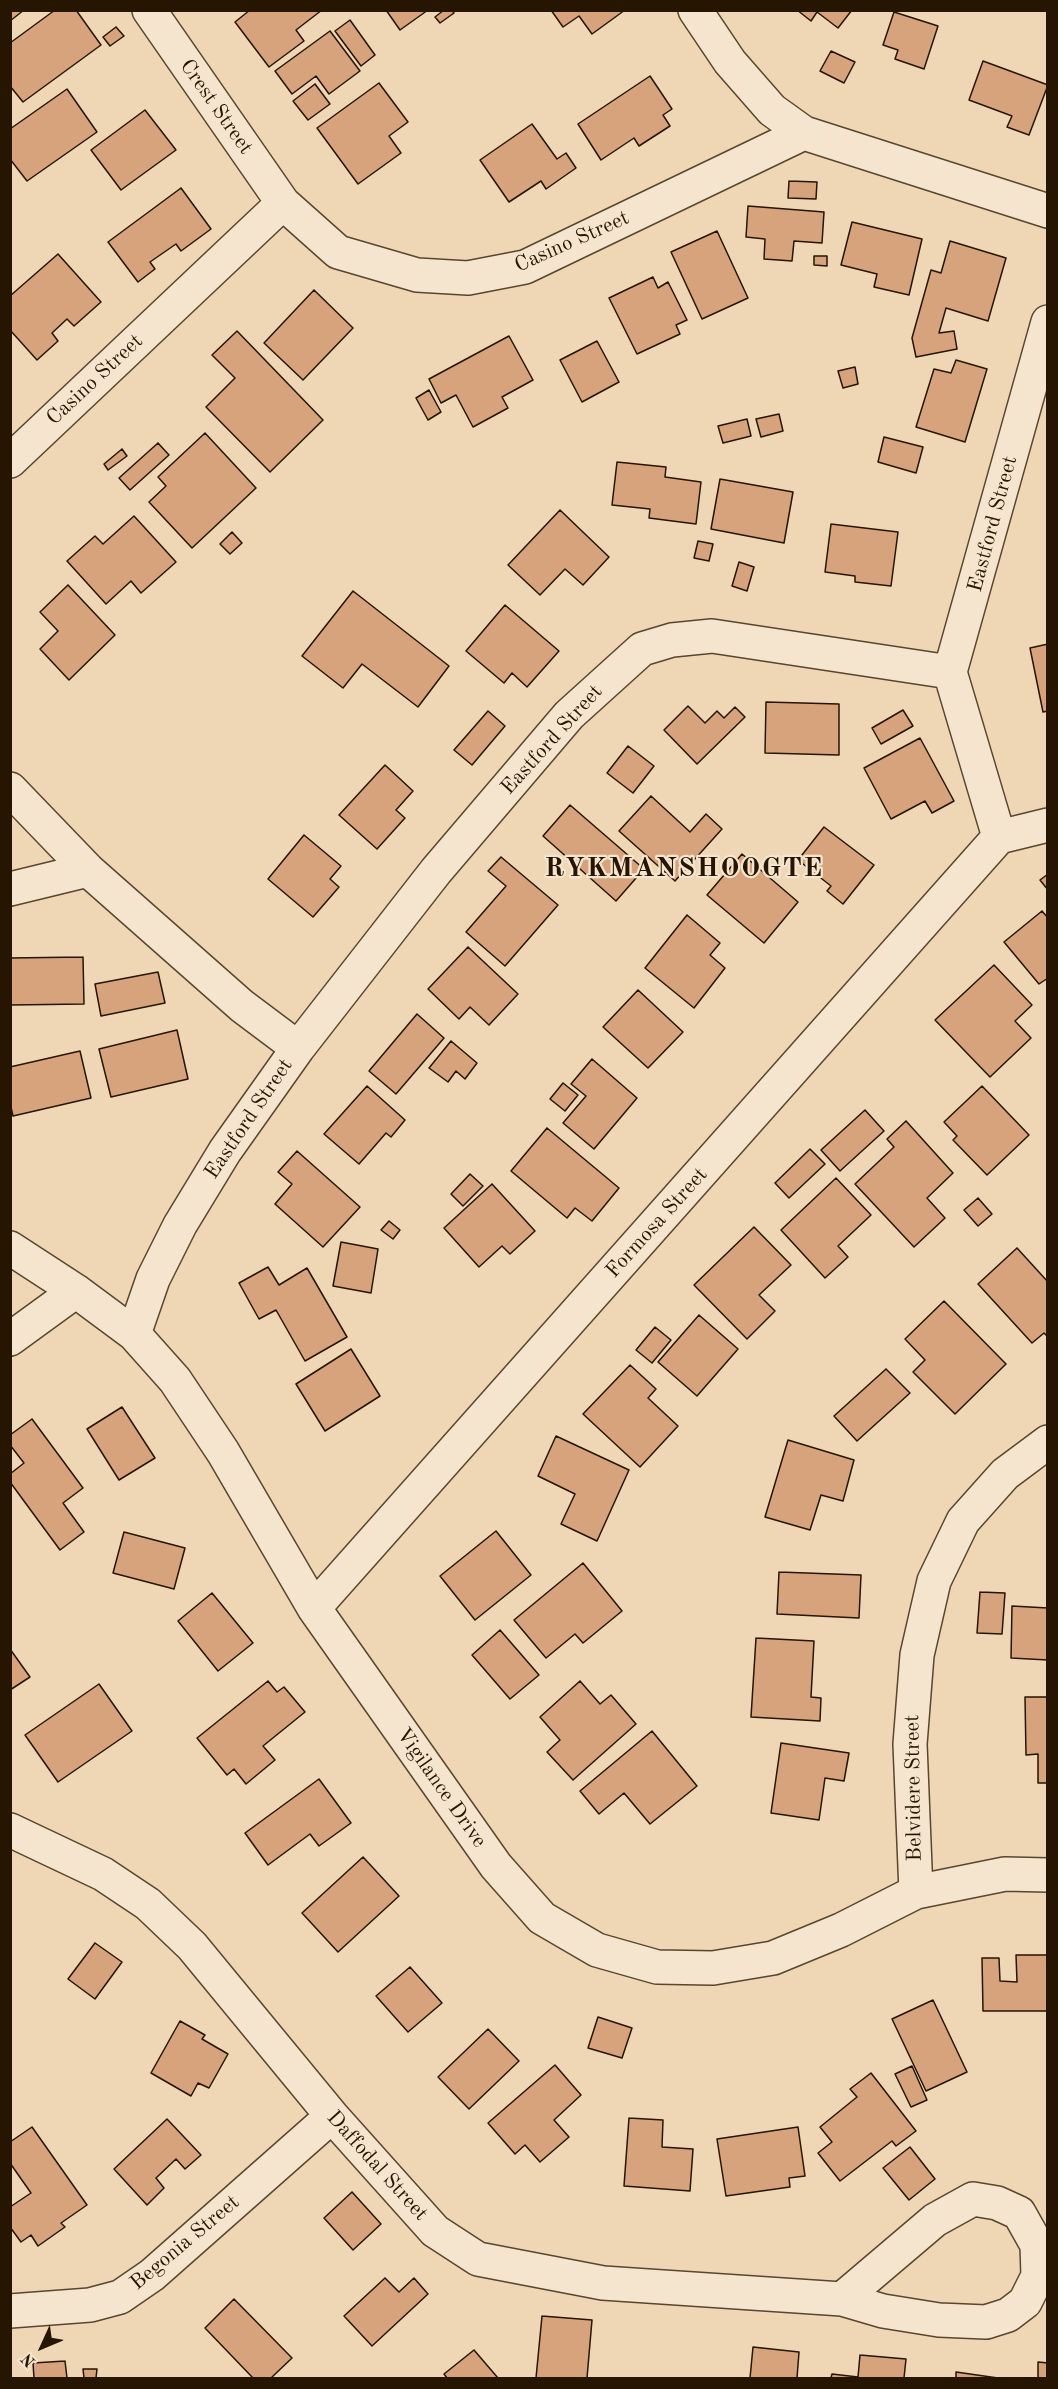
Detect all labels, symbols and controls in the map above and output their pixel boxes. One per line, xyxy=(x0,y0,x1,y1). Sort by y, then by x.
street label: Crest Street xyxy=(174,55,258,159)
street label: Casino Street xyxy=(511,206,633,278)
street label: Casino Street xyxy=(42,329,148,431)
street label: Eastford Street xyxy=(963,453,1023,595)
street label: Eastford Street xyxy=(496,680,608,800)
district label: RYKMANSHOOGTE xyxy=(544,853,824,885)
street label: Eastford Street xyxy=(199,1054,299,1184)
street label: Formosa Street xyxy=(601,1163,713,1283)
street label: Belvidere Street xyxy=(900,1714,928,1862)
street label: Vigilance Drive xyxy=(390,1723,492,1853)
street label: Daffodal Street xyxy=(321,2106,433,2226)
street label: Begonia Street xyxy=(125,2190,245,2296)
north arrow xyxy=(12,2317,72,2377)
text: N xyxy=(19,2350,39,2369)

